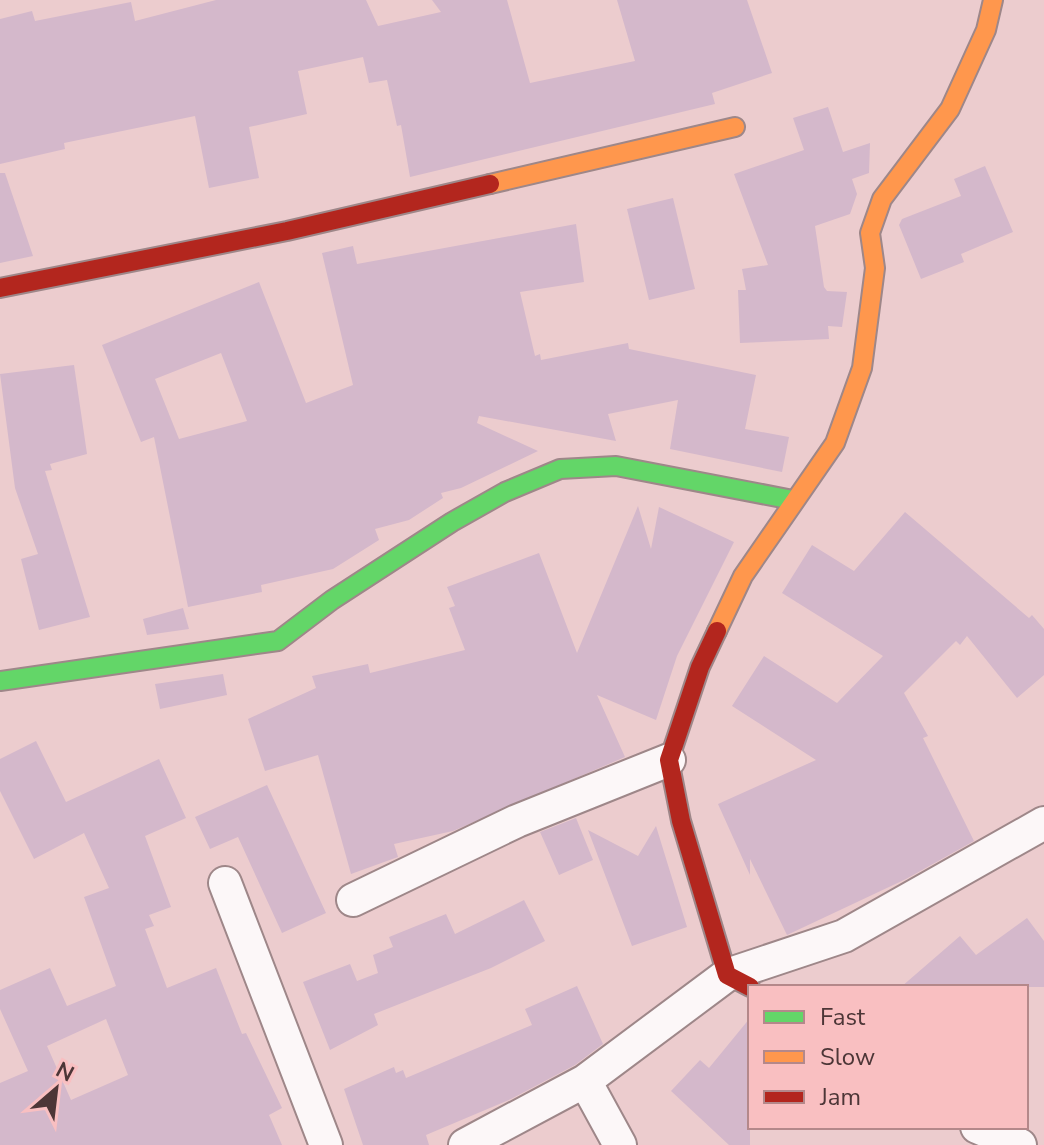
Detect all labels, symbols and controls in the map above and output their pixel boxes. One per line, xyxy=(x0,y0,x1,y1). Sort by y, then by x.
legend xyxy=(748,985,1028,1129)
text: Fast xyxy=(820,1001,866,1033)
text: Slow xyxy=(820,1041,875,1073)
north arrow xyxy=(16,1049,96,1129)
text: N xyxy=(51,1055,79,1089)
text: Jam xyxy=(819,1081,861,1113)

